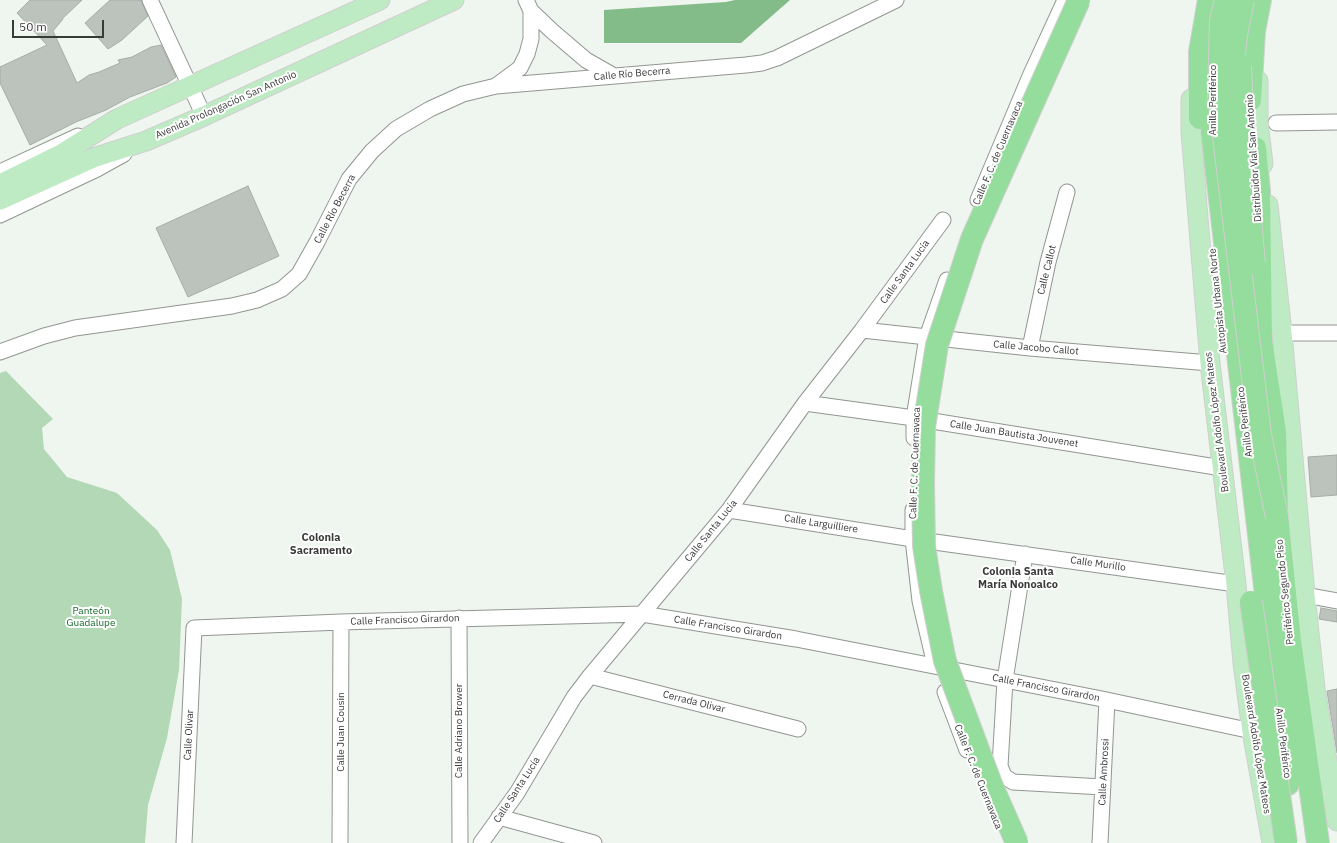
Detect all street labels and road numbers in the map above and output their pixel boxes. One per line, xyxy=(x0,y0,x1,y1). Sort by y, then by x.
street label: Calle Río Becerra xyxy=(593,65,671,83)
street label: Anillo Periférico xyxy=(1207,65,1219,135)
street label: Avenida Prolongación San Antonio xyxy=(154,68,298,142)
street label: Distribuidor Vial San Antonio xyxy=(1244,94,1264,222)
street label: Calle F. C. de Cuernavaca xyxy=(971,99,1025,207)
street label: Calle Río Becerra xyxy=(312,172,358,246)
street label: Calle Santa Lucía xyxy=(878,238,932,306)
street label: Calle Callot xyxy=(1035,244,1059,296)
street label: Autopista Urbana Norte xyxy=(1207,248,1229,354)
street label: Calle Jacobo Callot xyxy=(993,338,1079,358)
street label: Boulevard Adolfo López Mateos xyxy=(1202,351,1232,493)
street label: Anillo Periférico xyxy=(1235,386,1255,458)
street label: Calle F. C. de Cuernavaca xyxy=(907,407,923,519)
street label: Calle Juan Bautista Jouvenet xyxy=(949,418,1079,450)
street label: Calle Santa Lucía xyxy=(682,498,740,564)
street label: Calle Larguilliere xyxy=(783,512,859,536)
street label: Periférico Segundo Piso xyxy=(1273,539,1297,645)
street label: Calle Murillo xyxy=(1070,554,1126,574)
street label: Calle Francisco Girardon xyxy=(350,612,460,628)
street label: Calle Francisco Girardon xyxy=(673,614,783,642)
street label: Calle Francisco Girardon xyxy=(991,672,1101,704)
street label: Boulevard Adolfo López Mateos xyxy=(1239,673,1273,815)
street label: Calle Adriano Brower xyxy=(453,684,465,778)
street label: Cerrada Olivar xyxy=(662,688,726,716)
street label: Calle Juan Cousin xyxy=(335,692,347,772)
street label: Anillo Periférico xyxy=(1273,707,1293,779)
street label: Calle Olivar xyxy=(182,709,196,761)
street label: Calle F. C. de Cuernavaca xyxy=(951,723,1005,831)
street label: Calle Ambrossi xyxy=(1096,738,1112,806)
street label: Calle Santa Lucía xyxy=(491,755,543,825)

